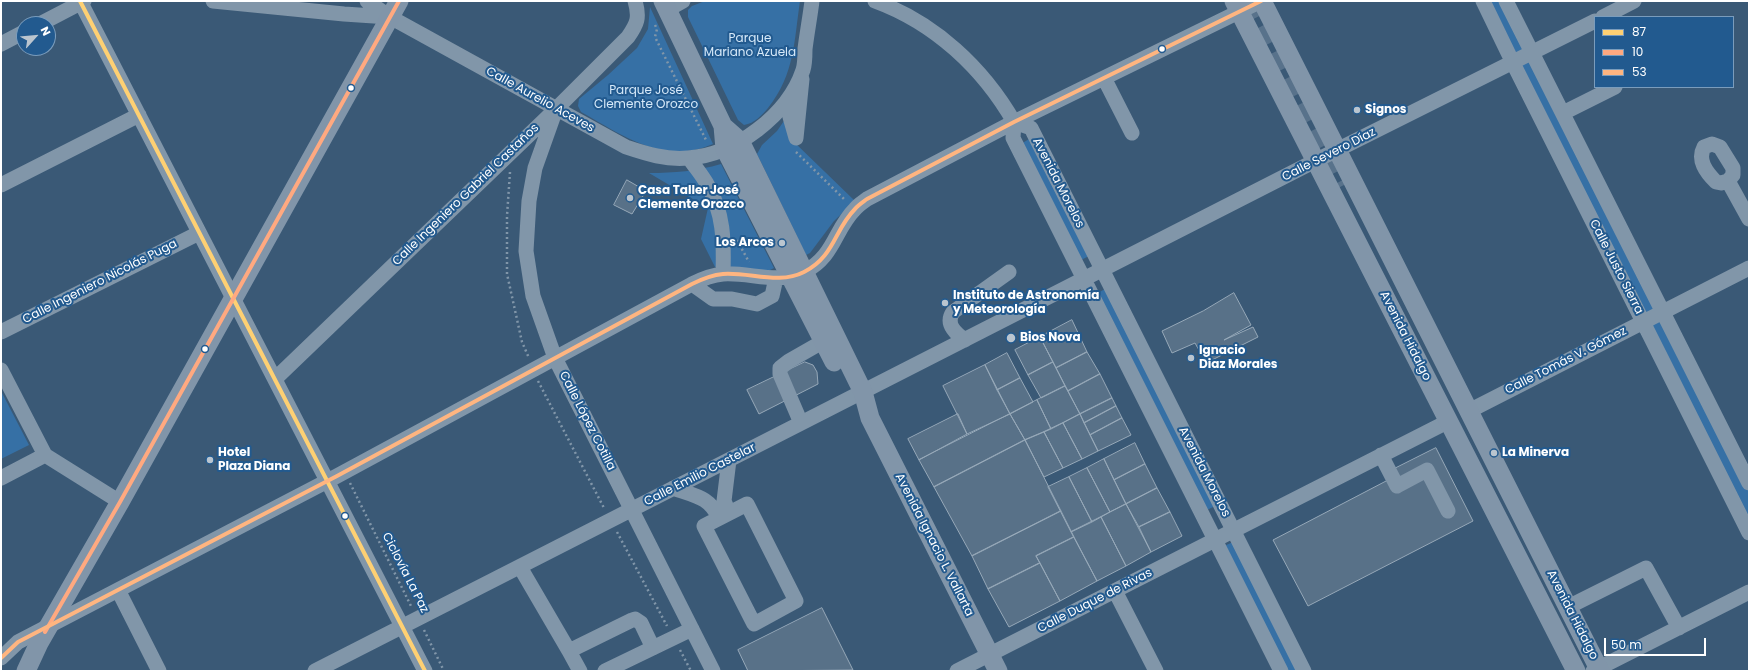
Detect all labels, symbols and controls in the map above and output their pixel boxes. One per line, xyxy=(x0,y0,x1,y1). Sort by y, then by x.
north arrow xyxy=(16,16,56,56)
legend xyxy=(1594,16,1734,88)
text: 87 xyxy=(1632,23,1646,40)
text: N xyxy=(37,24,55,38)
park label: Parque Mariano Azuela xyxy=(704,32,796,60)
text: 10 xyxy=(1632,43,1643,60)
unlabelled marker xyxy=(1157,44,1167,54)
text: 53 xyxy=(1632,63,1647,80)
street label: Calle Aurelio Aceves xyxy=(483,64,597,136)
unlabelled marker xyxy=(346,83,356,93)
park label: Parque José Clemente Orozco xyxy=(594,84,698,112)
place label: Signos xyxy=(1365,103,1406,117)
marker: Signos xyxy=(1352,105,1362,115)
street label: Calle Ingeniero Gabriel Castaños xyxy=(390,121,542,269)
street label: Calle Severo Díaz xyxy=(1280,125,1378,185)
street label: Avenida Morelos xyxy=(1029,136,1087,230)
place label: Casa Taller José Clemente Orozco xyxy=(638,184,744,212)
marker: Casa Taller José Clemente Orozco xyxy=(625,193,635,203)
street label: Calle Justo Sierra xyxy=(1586,217,1646,317)
place label: Los Arcos xyxy=(716,236,774,250)
street label: Calle Ingeniero Nicolás Puga xyxy=(20,237,180,327)
marker: Los Arcos xyxy=(777,238,787,248)
place label: Instituto de Astronomía y Meteorología xyxy=(953,289,1099,317)
street label: Avenida Hidalgo xyxy=(1376,289,1434,383)
marker: Instituto de Astronomía y Meteorología xyxy=(940,298,950,308)
street label: Calle Tomás V. Gómez xyxy=(1503,324,1629,398)
place label: Bios Nova xyxy=(1020,331,1081,345)
marker: Bios Nova xyxy=(1005,332,1017,344)
unlabelled marker xyxy=(200,344,210,354)
place label: Ignacio Diaz Morales xyxy=(1199,344,1277,372)
marker: Ignacio Diaz Morales xyxy=(1186,353,1196,363)
street label: Calle López Cotilla xyxy=(556,369,618,473)
street label: Avenida Morelos xyxy=(1175,425,1233,519)
street label: Calle Emilio Castelar xyxy=(642,441,758,509)
place label: Hotel Plaza Diana xyxy=(218,446,290,474)
place label: La Minerva xyxy=(1502,446,1569,460)
marker: La Minerva xyxy=(1489,448,1499,458)
marker: Hotel Plaza Diana xyxy=(205,455,215,465)
street label: Avenida Ignacio L. Vallarta xyxy=(892,471,976,619)
unlabelled marker xyxy=(340,511,350,521)
street label: Ciclovía La Paz xyxy=(379,530,431,616)
street label: Calle Duque de Rivas xyxy=(1035,566,1155,636)
street label: Avenida Hidalgo xyxy=(1543,568,1601,662)
scale bar xyxy=(1606,630,1708,656)
text: 50 m xyxy=(1611,636,1642,653)

